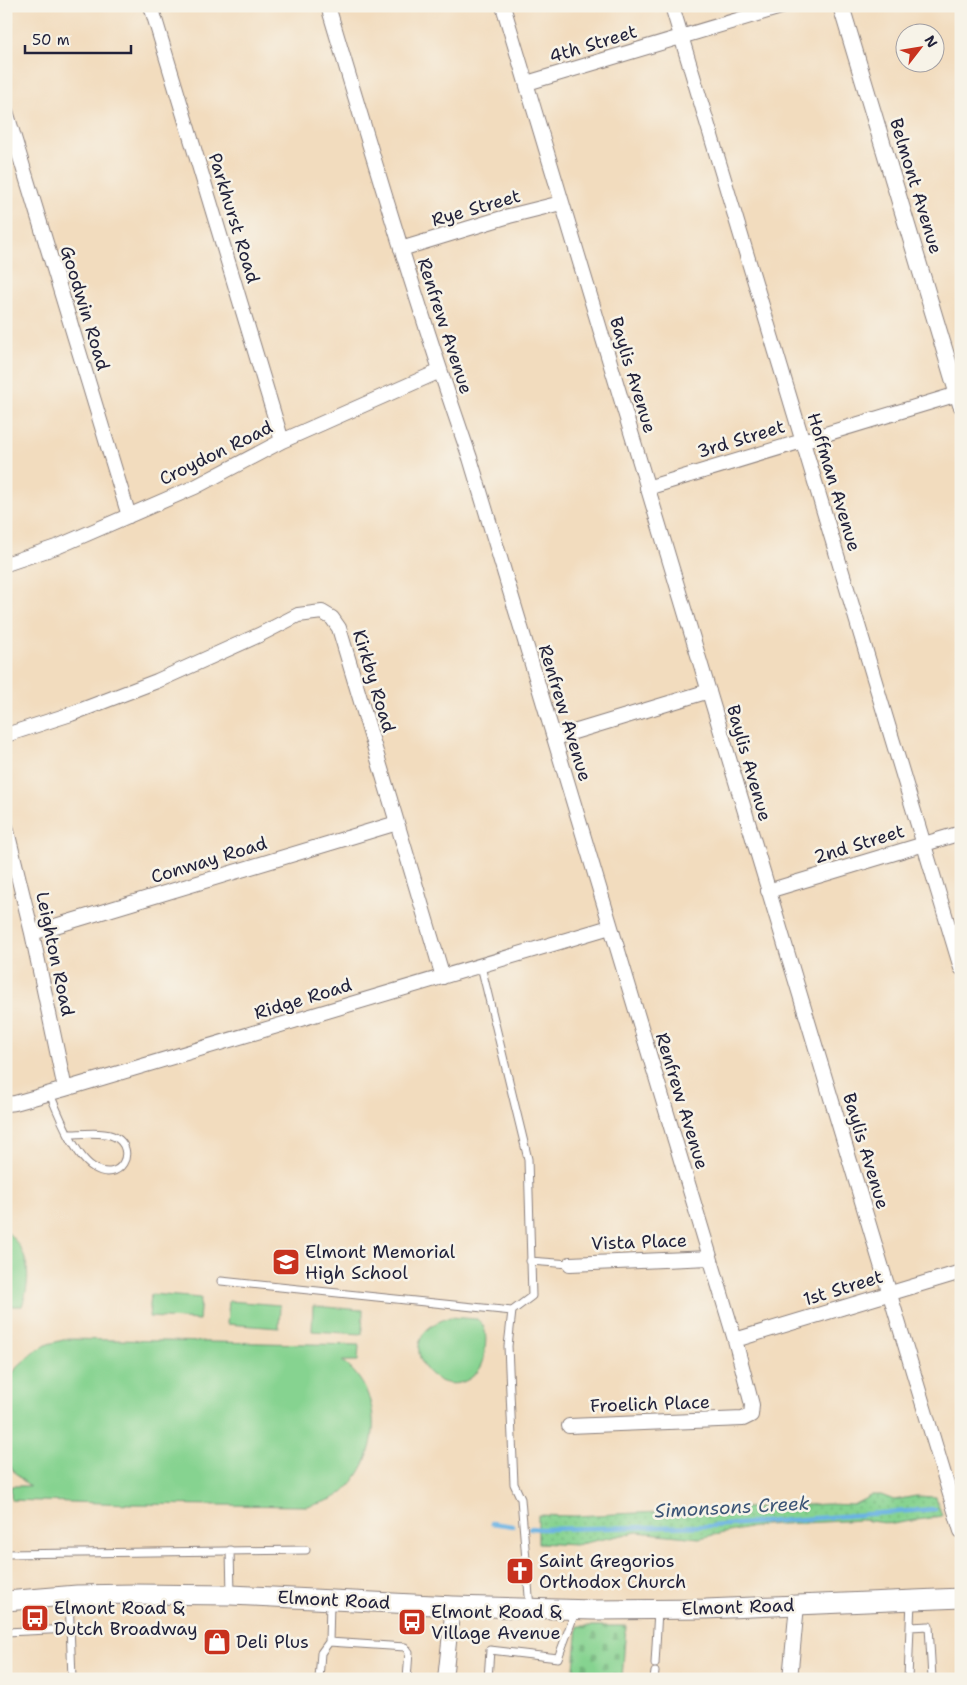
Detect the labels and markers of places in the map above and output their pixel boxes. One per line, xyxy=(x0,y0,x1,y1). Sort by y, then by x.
place label: Elmont Memorial High School xyxy=(305,1240,456,1285)
school or university icon: Elmont Memorial High School xyxy=(271,1247,301,1277)
place label: Saint Gregorios Orthodox Church xyxy=(539,1549,686,1594)
church icon: Saint Gregorios Orthodox Church xyxy=(505,1556,535,1586)
place label: Elmont Road & Dutch Broadway xyxy=(54,1596,198,1641)
place label: Elmont Road & Village Avenue xyxy=(431,1600,562,1645)
bus stop icon: Elmont Road & Dutch Broadway xyxy=(20,1603,50,1633)
bus stop icon: Elmont Road & Village Avenue xyxy=(397,1607,427,1637)
shop icon: Deli Plus xyxy=(202,1627,232,1657)
place label: Deli Plus xyxy=(236,1630,309,1654)

